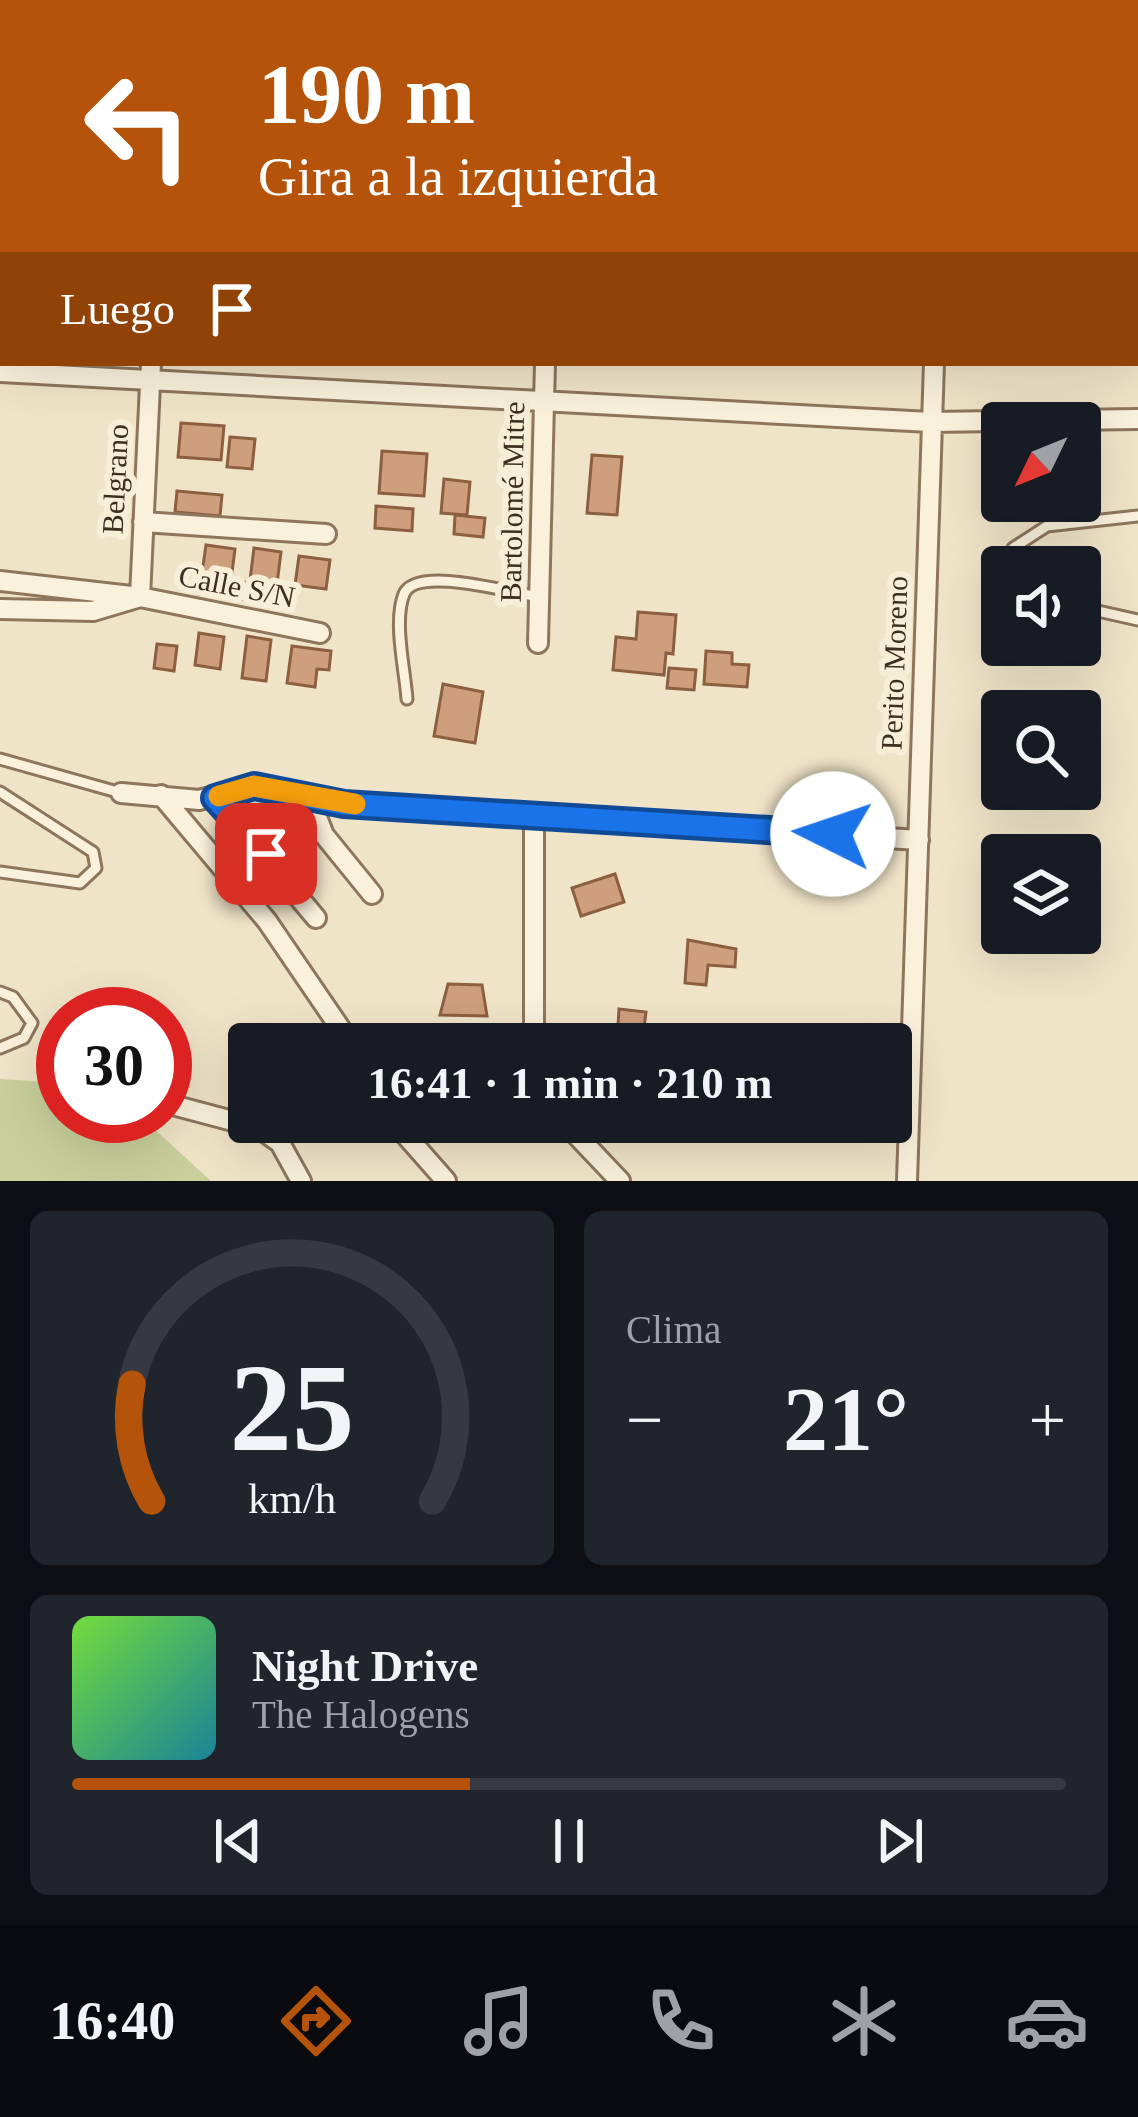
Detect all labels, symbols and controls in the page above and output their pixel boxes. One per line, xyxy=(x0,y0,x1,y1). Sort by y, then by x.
icon: left xyxy=(60,48,216,204)
text: 190 m xyxy=(258,48,475,141)
text: Gira a la izquierda xyxy=(258,147,658,207)
icon: arrive xyxy=(199,276,265,342)
text: Luego xyxy=(60,284,175,334)
street label: Bartolomé Mitre xyxy=(494,401,530,603)
north arrow xyxy=(981,402,1101,522)
map controls xyxy=(981,402,1101,954)
street label: Belgrano xyxy=(96,423,134,535)
button: sound xyxy=(981,546,1101,666)
street label: Calle S/N xyxy=(176,559,298,613)
street label: Perito Moreno xyxy=(874,575,914,751)
button: search xyxy=(981,690,1101,810)
position arrow xyxy=(770,771,896,897)
pin xyxy=(215,803,317,905)
icon: arrive xyxy=(233,821,299,887)
button: layers xyxy=(981,834,1101,954)
speed limit sign: 30 xyxy=(36,987,192,1143)
text: 16:41 · 1 min · 210 m xyxy=(368,1058,773,1108)
text: Clima xyxy=(626,1308,721,1351)
text: 25 xyxy=(230,1339,354,1477)
text: 21° xyxy=(783,1370,909,1469)
text: − xyxy=(626,1383,663,1456)
text: + xyxy=(1029,1383,1066,1456)
text: km/h xyxy=(248,1475,336,1522)
text: Night Drive xyxy=(252,1641,478,1691)
text: The Halogens xyxy=(252,1693,470,1736)
icon: previous xyxy=(205,1808,271,1874)
icon: pause xyxy=(536,1808,602,1874)
icon: next xyxy=(867,1808,933,1874)
icon: directions xyxy=(274,1979,358,2063)
icon: music xyxy=(457,1979,541,2063)
icon: phone xyxy=(639,1979,723,2063)
icon: climate xyxy=(822,1979,906,2063)
icon: car xyxy=(1005,1979,1089,2063)
text: 16:40 xyxy=(49,1991,175,2051)

